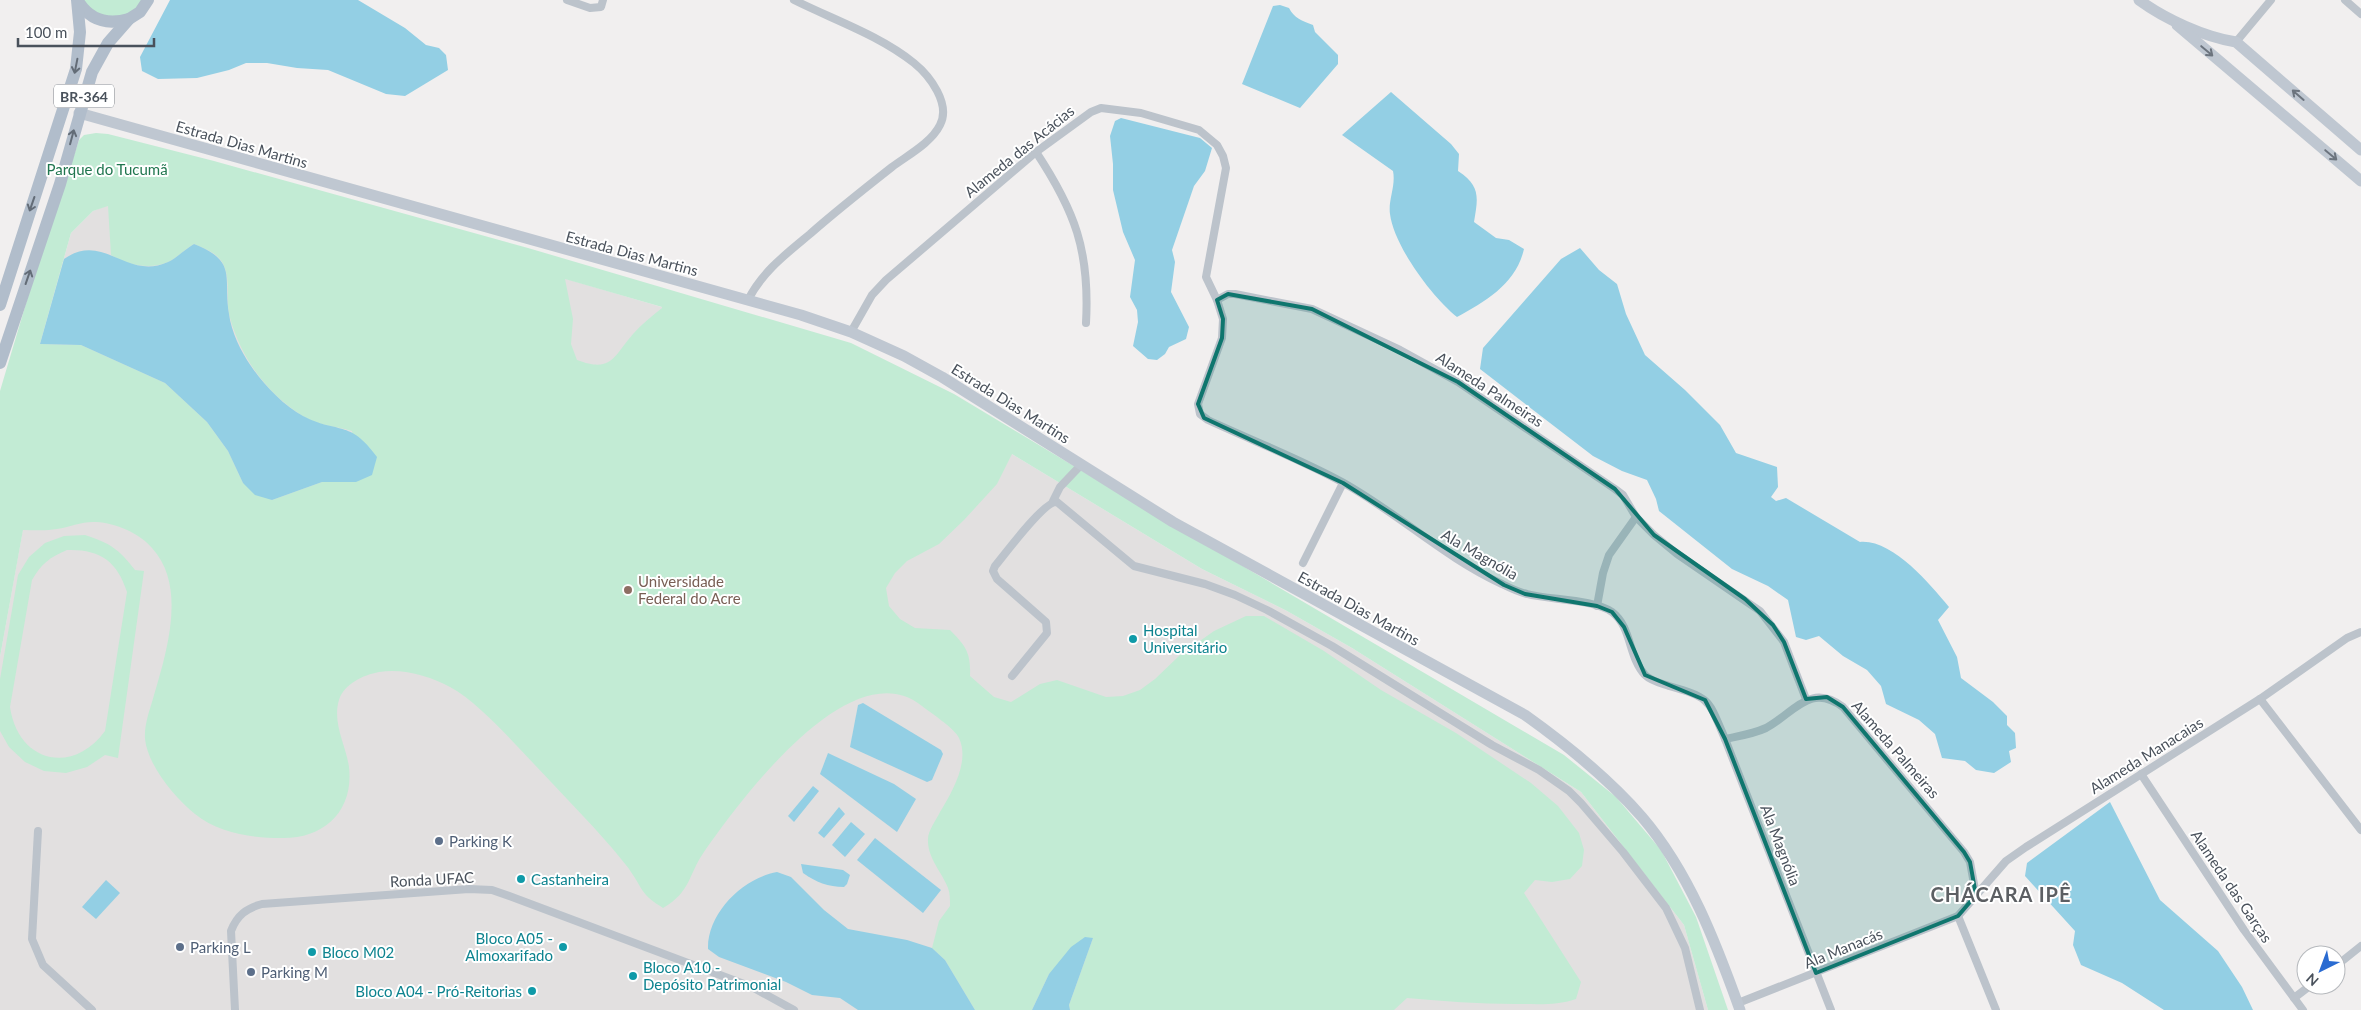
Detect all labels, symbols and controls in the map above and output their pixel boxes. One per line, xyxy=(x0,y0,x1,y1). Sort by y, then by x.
scale bar xyxy=(18,15,154,47)
text: 100 m xyxy=(25,23,67,41)
one-way arrow xyxy=(2200,45,2213,56)
one-way arrow xyxy=(70,57,80,73)
road number: BR-364 xyxy=(54,84,114,108)
one-way arrow xyxy=(2291,89,2304,101)
street label: Alameda das Acácias xyxy=(960,101,1078,201)
street label: Estrada Dias Martins xyxy=(174,117,310,171)
one-way arrow xyxy=(68,130,78,146)
one-way arrow xyxy=(2324,150,2337,161)
park label: Parque do Tucumã xyxy=(46,160,168,178)
one-way arrow xyxy=(27,196,36,211)
street label: Estrada Dias Martins xyxy=(564,227,700,279)
one-way arrow xyxy=(24,270,33,286)
street label: Alameda Palmeiras xyxy=(1433,348,1547,430)
street label: Estrada Dias Martins xyxy=(948,359,1074,447)
street label: Ala Magnólia xyxy=(1439,525,1521,583)
street label: Estrada Dias Martins xyxy=(1295,567,1423,649)
place label: Universidade Federal do Acre xyxy=(638,572,741,607)
marker: Universidade Federal do Acre xyxy=(622,584,634,596)
place label: Hospital Universitário xyxy=(1143,621,1227,656)
marker: Hospital Universitário xyxy=(1127,633,1139,645)
street label: Alameda Palmeiras xyxy=(1849,696,1943,802)
street label: Alameda Manacaias xyxy=(2086,713,2206,797)
street label: Ala Magnólia xyxy=(1757,802,1805,888)
street label: Alameda das Garças xyxy=(2188,826,2276,946)
place label: Parking K xyxy=(449,832,512,850)
marker: Parking K xyxy=(433,835,445,847)
street label: Ronda UFAC xyxy=(390,868,474,890)
place label: Castanheira xyxy=(531,870,609,888)
marker: Castanheira xyxy=(515,873,527,885)
district label: CHÁCARA IPÊ xyxy=(1931,882,2071,906)
street label: Ala Manacás xyxy=(1801,924,1885,972)
place label: Bloco A05 - Almoxarifado xyxy=(465,929,553,964)
place label: Parking L xyxy=(190,938,251,956)
marker: Parking L xyxy=(174,941,186,953)
marker: Bloco A05 - Almoxarifado xyxy=(557,941,569,953)
place label: Bloco M02 xyxy=(322,943,394,961)
north arrow xyxy=(2296,945,2346,995)
marker: Bloco M02 xyxy=(306,946,318,958)
place label: Bloco A10 - Depósito Patrimonial xyxy=(643,958,781,993)
place label: Parking M xyxy=(261,963,328,981)
marker: Parking M xyxy=(245,966,257,978)
marker: Bloco A10 - Depósito Patrimonial xyxy=(627,970,639,982)
text: N xyxy=(2302,970,2322,990)
place label: Bloco A04 - Pró-Reitorias xyxy=(355,982,522,1000)
marker: Bloco A04 - Pró-Reitorias xyxy=(526,985,538,997)

